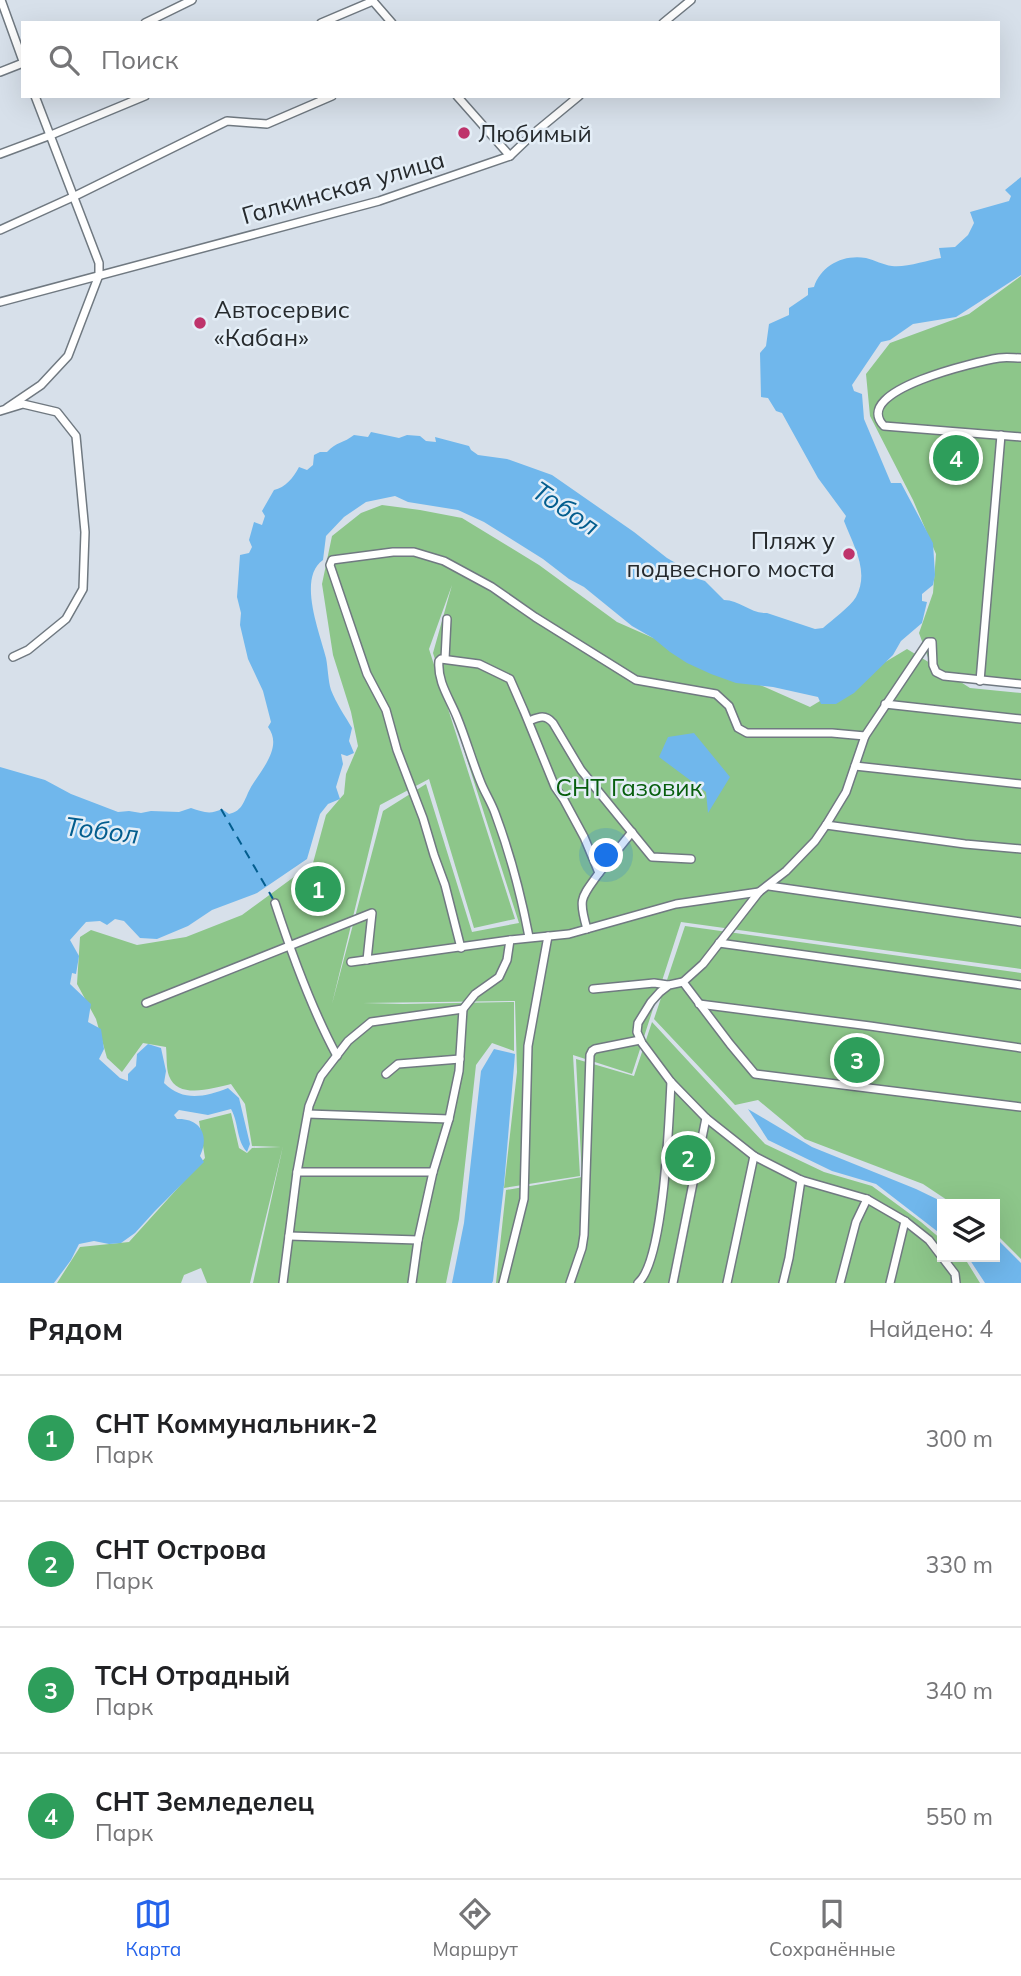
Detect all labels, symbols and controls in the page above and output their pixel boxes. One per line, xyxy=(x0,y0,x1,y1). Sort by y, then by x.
search box xyxy=(21,21,1000,98)
icon: search xyxy=(45,41,83,79)
text: Поиск xyxy=(101,43,179,76)
place label: Любимый xyxy=(478,118,592,148)
marker: Любимый xyxy=(456,125,472,141)
street label: Галкинская улица xyxy=(238,144,448,230)
place label: Автосервис «Кабан» xyxy=(214,294,350,352)
marker: Автосервис «Кабан» xyxy=(192,315,208,331)
pin: 4 xyxy=(933,432,979,484)
water label: Тобол xyxy=(526,474,606,542)
place label: Пляж у подвесного моста xyxy=(626,525,835,583)
marker: Пляж у подвесного моста xyxy=(841,546,857,562)
park label: СНТ Газовик xyxy=(555,772,703,802)
water label: Тобол xyxy=(63,809,141,851)
your location xyxy=(589,838,623,872)
pin: 1 xyxy=(295,863,341,915)
pin: 3 xyxy=(834,1034,880,1086)
pin: 2 xyxy=(665,1132,711,1184)
map controls xyxy=(937,1199,1000,1262)
button: layers xyxy=(937,1199,1000,1262)
text: Рядом xyxy=(28,1310,123,1348)
text: Найдено: 4 xyxy=(869,1314,993,1343)
text: СНТ Коммунальник-2 xyxy=(95,1407,377,1440)
text: 1 xyxy=(44,1424,58,1453)
text: 300 m xyxy=(925,1424,993,1453)
text: Парк xyxy=(95,1440,153,1469)
text: СНТ Острова xyxy=(95,1533,266,1566)
text: 2 xyxy=(44,1550,58,1579)
text: 330 m xyxy=(925,1550,993,1579)
text: Парк xyxy=(95,1566,153,1595)
text: ТСН Отрадный xyxy=(95,1659,290,1692)
text: 3 xyxy=(44,1676,58,1705)
text: 340 m xyxy=(925,1676,993,1705)
text: Парк xyxy=(95,1692,153,1721)
text: СНТ Земледелец xyxy=(95,1785,314,1818)
text: 4 xyxy=(44,1802,58,1831)
text: 550 m xyxy=(925,1802,993,1831)
text: Парк xyxy=(95,1818,153,1847)
tab: Карта xyxy=(126,1895,181,1961)
tab: Маршрут xyxy=(432,1895,518,1961)
tab: Сохранённые xyxy=(769,1895,895,1961)

